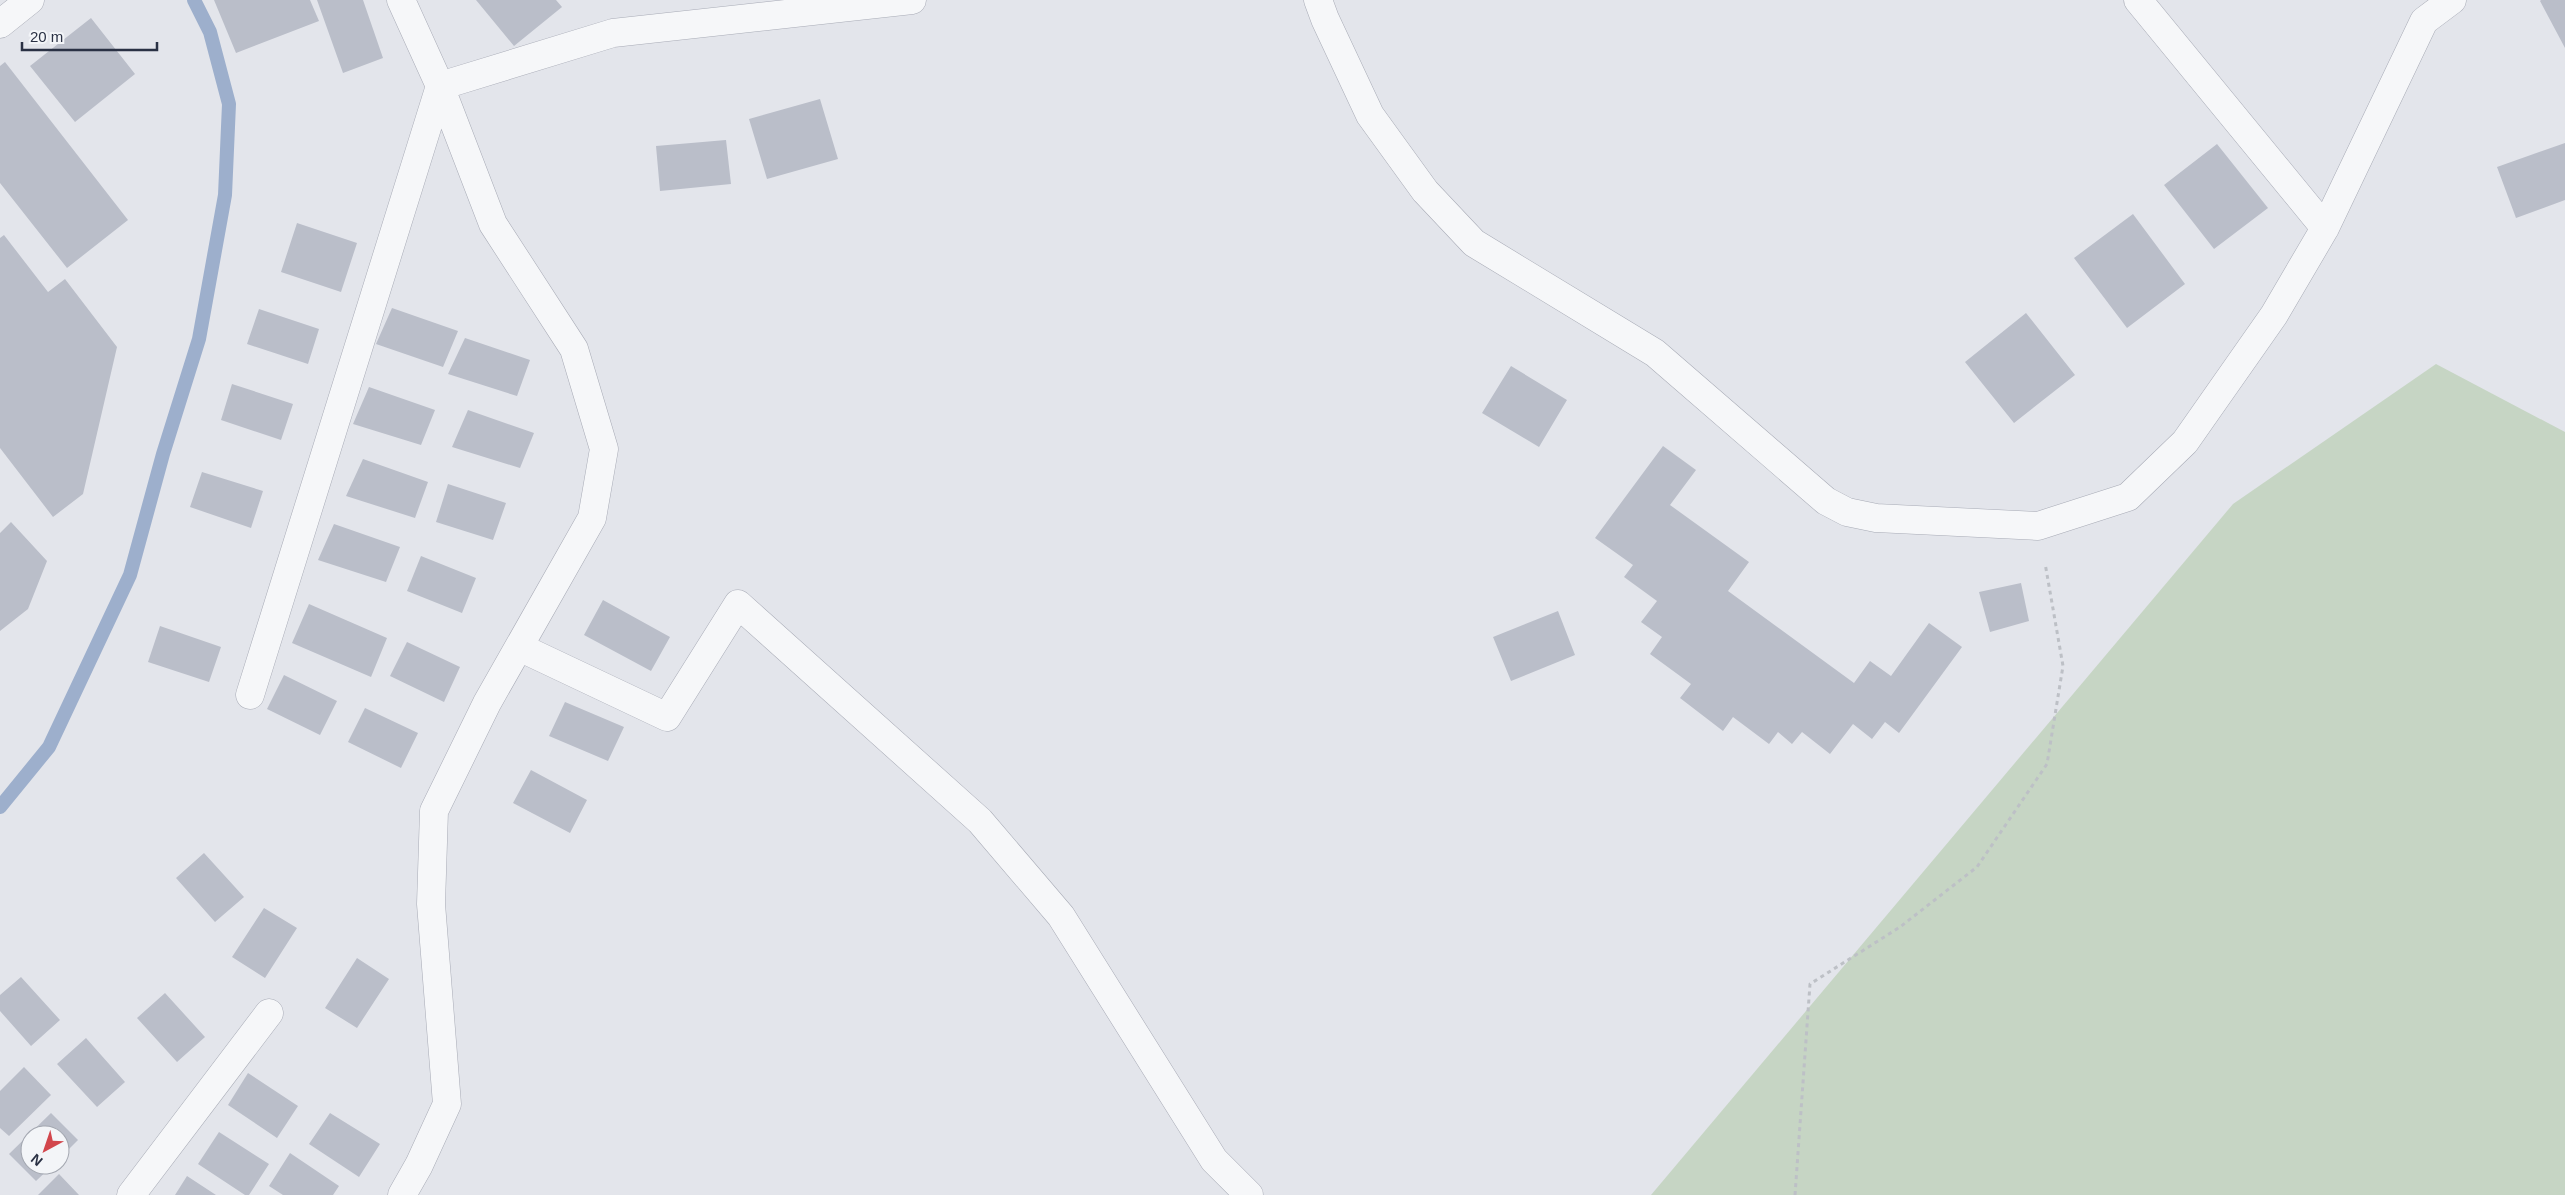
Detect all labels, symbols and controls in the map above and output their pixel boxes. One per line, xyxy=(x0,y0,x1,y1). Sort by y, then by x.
scale bar xyxy=(22,20,158,52)
text: 20 m xyxy=(30,28,63,45)
north arrow xyxy=(20,1125,70,1175)
text: N xyxy=(28,1151,46,1169)

